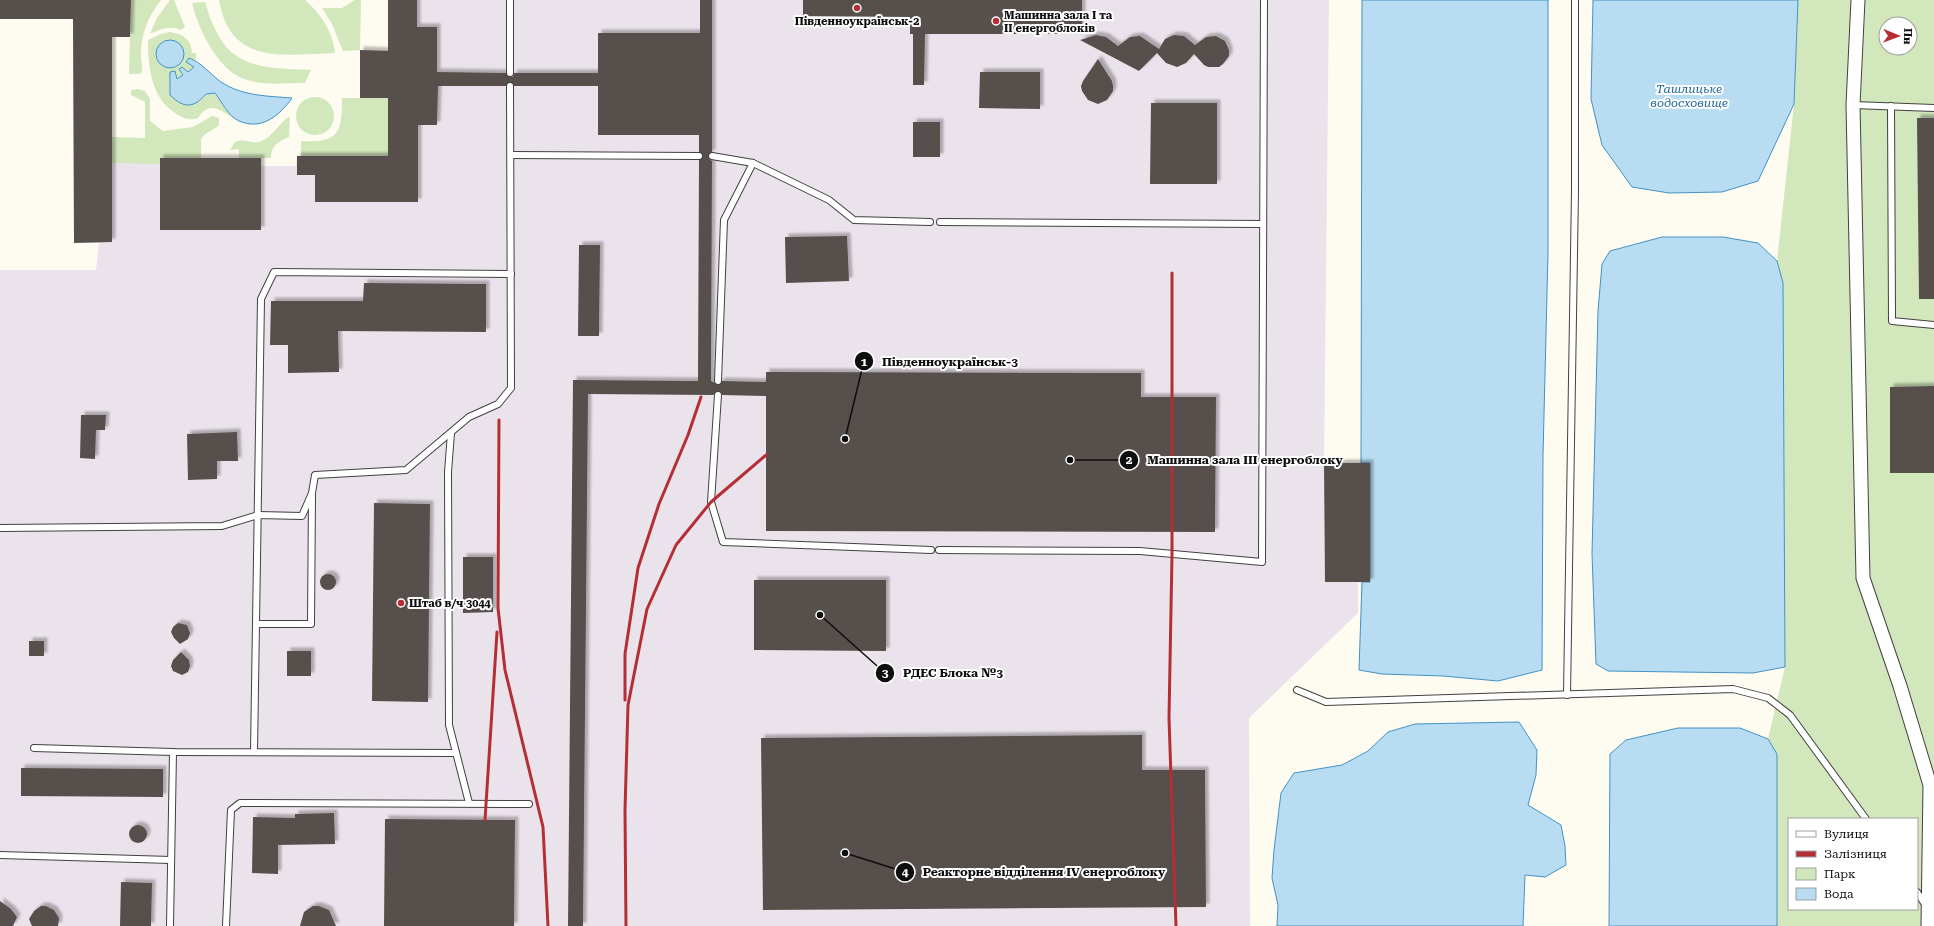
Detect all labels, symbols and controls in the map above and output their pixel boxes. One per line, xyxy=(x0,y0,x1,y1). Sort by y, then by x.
marker: Південноукраїнськ-2 xyxy=(852,3,862,13)
place label: Машинна зала I та II енергоблоків xyxy=(1004,9,1113,35)
place label: Південноукраїнськ-2 xyxy=(795,15,919,28)
marker: Машинна зала I та II енергоблоків xyxy=(991,16,1001,26)
north arrow xyxy=(1878,16,1918,56)
text: Пн xyxy=(1901,28,1914,45)
water label: Ташлицьке водосховище xyxy=(1650,82,1728,110)
callout: Південноукраїнськ-3 xyxy=(854,349,1026,373)
text: 1 xyxy=(861,355,868,369)
text: Південноукраїнськ-3 xyxy=(882,355,1018,369)
callout: Машинна зала III енергоблоку xyxy=(1119,448,1351,472)
text: 2 xyxy=(1126,453,1133,467)
text: Машинна зала III енергоблоку xyxy=(1147,453,1344,467)
place label: Штаб в/ч 3044 xyxy=(409,597,492,610)
marker: Штаб в/ч 3044 xyxy=(396,598,406,608)
callout: РДЕС Блока №3 xyxy=(875,661,1011,685)
text: 3 xyxy=(882,666,889,680)
text: РДЕС Блока №3 xyxy=(903,666,1003,680)
legend xyxy=(1788,818,1918,910)
text: Вулиця xyxy=(1824,827,1869,841)
text: Залізниця xyxy=(1824,847,1887,861)
callout: Реакторне відділення IV енергоблоку xyxy=(895,860,1173,884)
text: 4 xyxy=(902,865,909,879)
text: Реакторне відділення IV енергоблоку xyxy=(923,865,1166,879)
text: Парк xyxy=(1824,867,1856,881)
text: Вода xyxy=(1824,887,1854,901)

